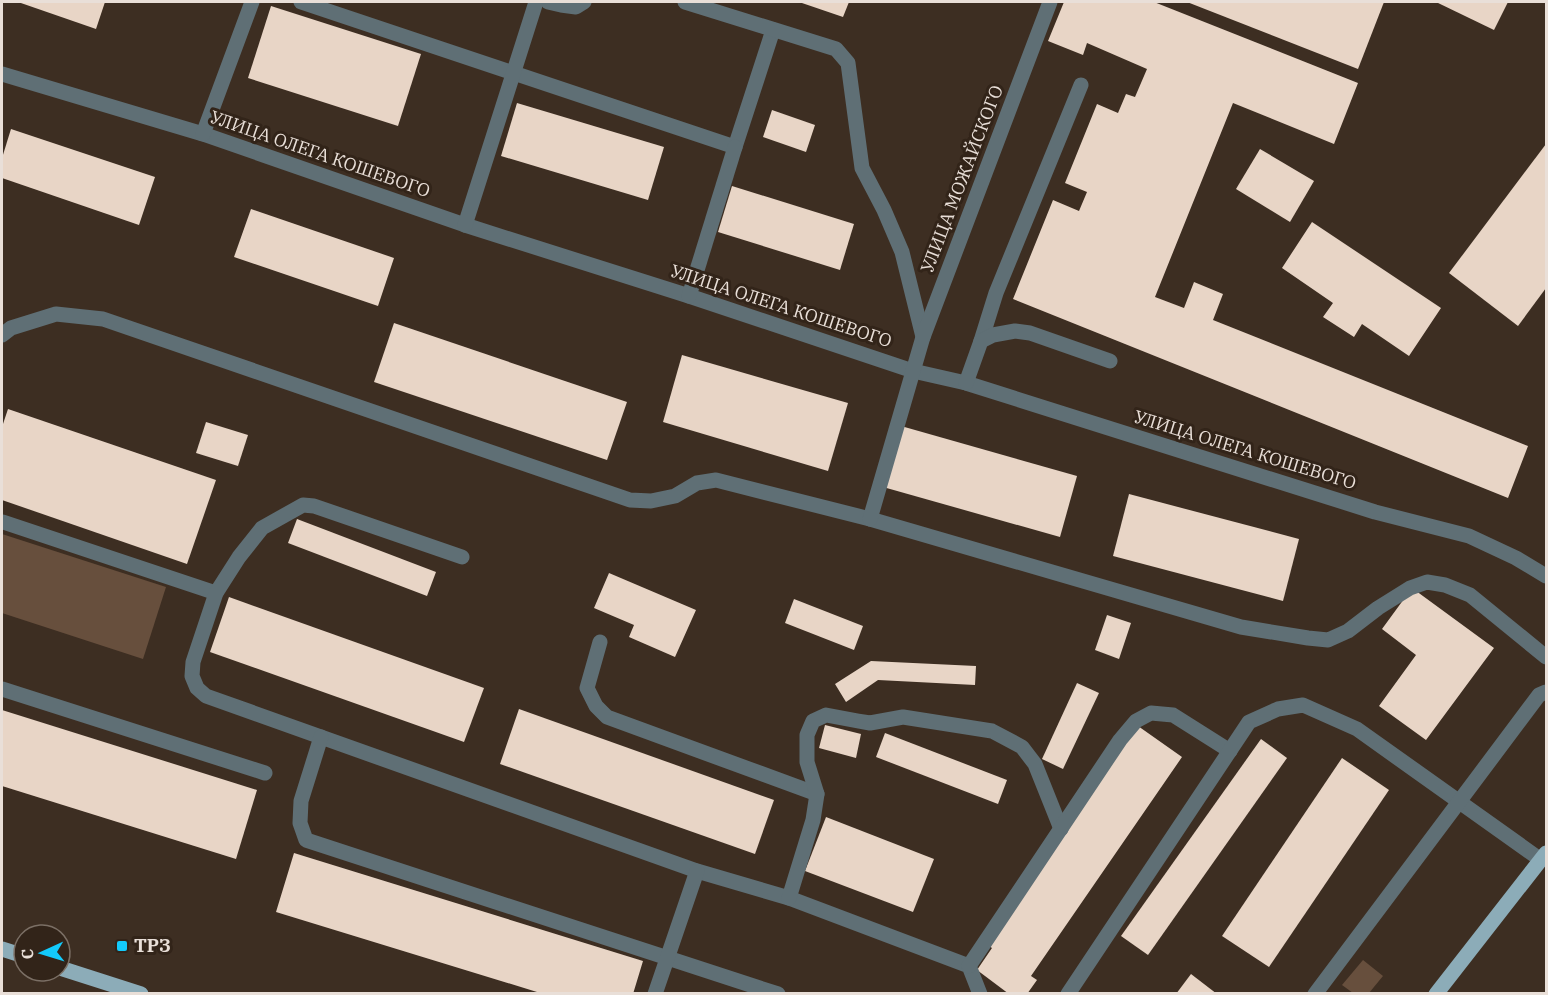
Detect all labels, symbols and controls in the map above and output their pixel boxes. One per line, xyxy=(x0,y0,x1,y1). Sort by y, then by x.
street label: УЛИЦА МОЖАЙСКОГО xyxy=(915,82,1008,276)
street label: УЛИЦА ОЛЕГА КОШЕВОГО xyxy=(207,105,433,202)
street label: УЛИЦА ОЛЕГА КОШЕВОГО xyxy=(668,259,895,352)
street label: УЛИЦА ОЛЕГА КОШЕВОГО xyxy=(1131,405,1359,494)
north arrow xyxy=(12,923,72,983)
place label: ТРЗ xyxy=(134,934,171,957)
marker: ТРЗ xyxy=(115,939,129,953)
text: С xyxy=(17,948,37,960)

